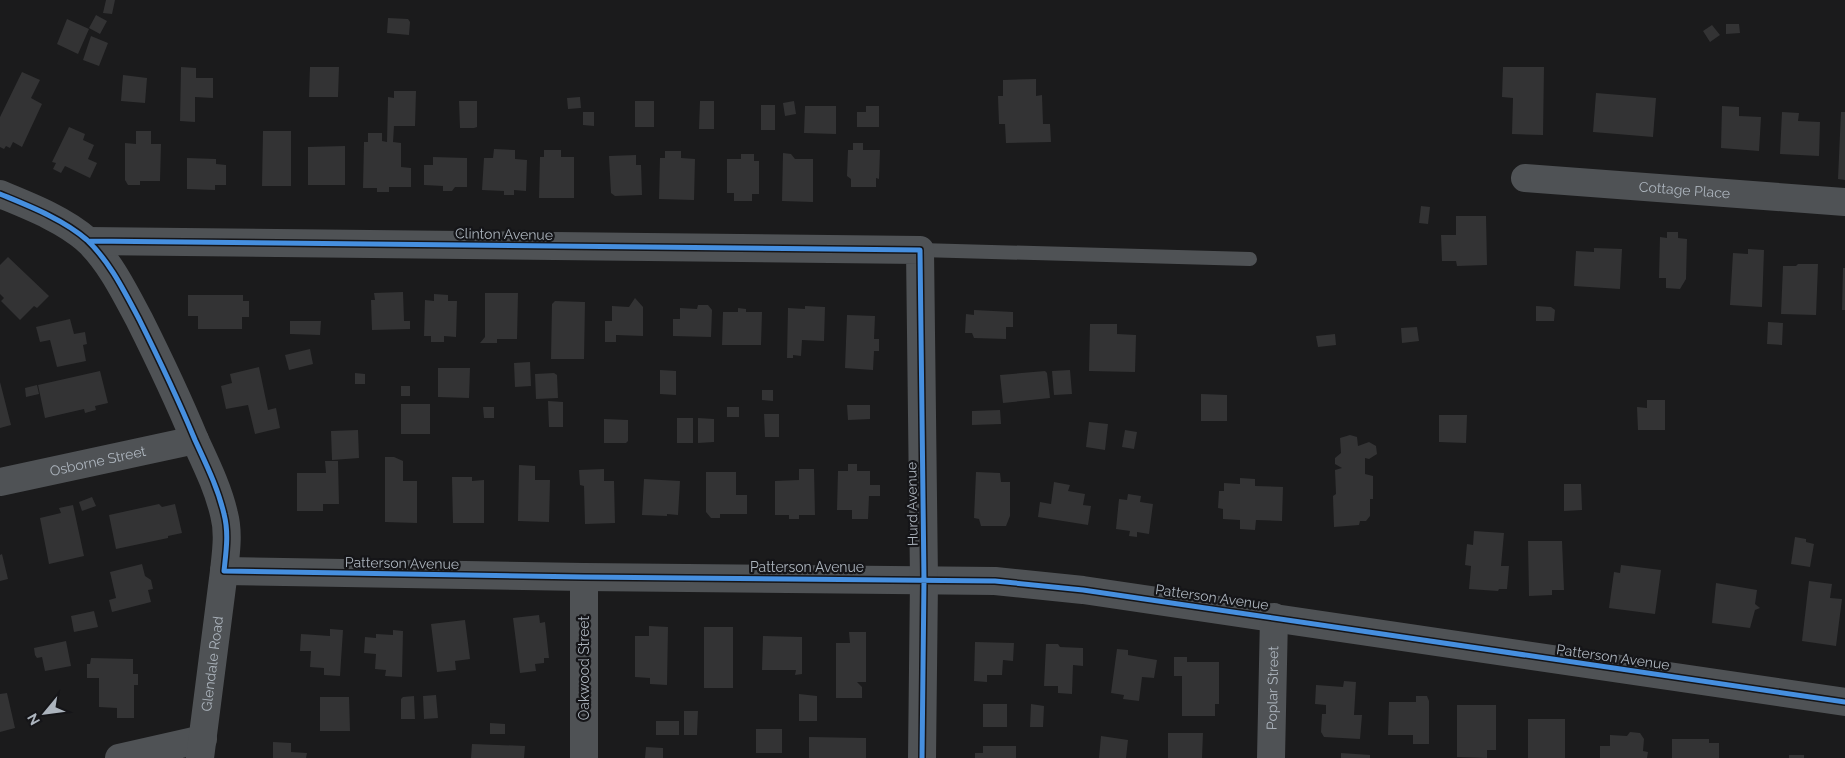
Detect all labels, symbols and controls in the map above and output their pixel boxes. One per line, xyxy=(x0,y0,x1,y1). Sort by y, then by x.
street label: Cottage Place xyxy=(1638,179,1731,201)
street label: Clinton Avenue xyxy=(455,225,553,243)
street label: Osborne Street xyxy=(48,443,148,479)
street label: Hurd Avenue xyxy=(903,462,921,546)
street label: Patterson Avenue xyxy=(345,554,459,572)
street label: Patterson Avenue xyxy=(750,559,864,575)
street label: Patterson Avenue xyxy=(1154,581,1270,613)
street label: Glendale Road xyxy=(198,615,226,712)
street label: Oakwood Street xyxy=(576,616,592,720)
street label: Patterson Avenue xyxy=(1555,641,1671,673)
street label: Poplar Street xyxy=(1264,646,1281,730)
north arrow xyxy=(20,688,70,738)
text: N xyxy=(24,711,43,728)

